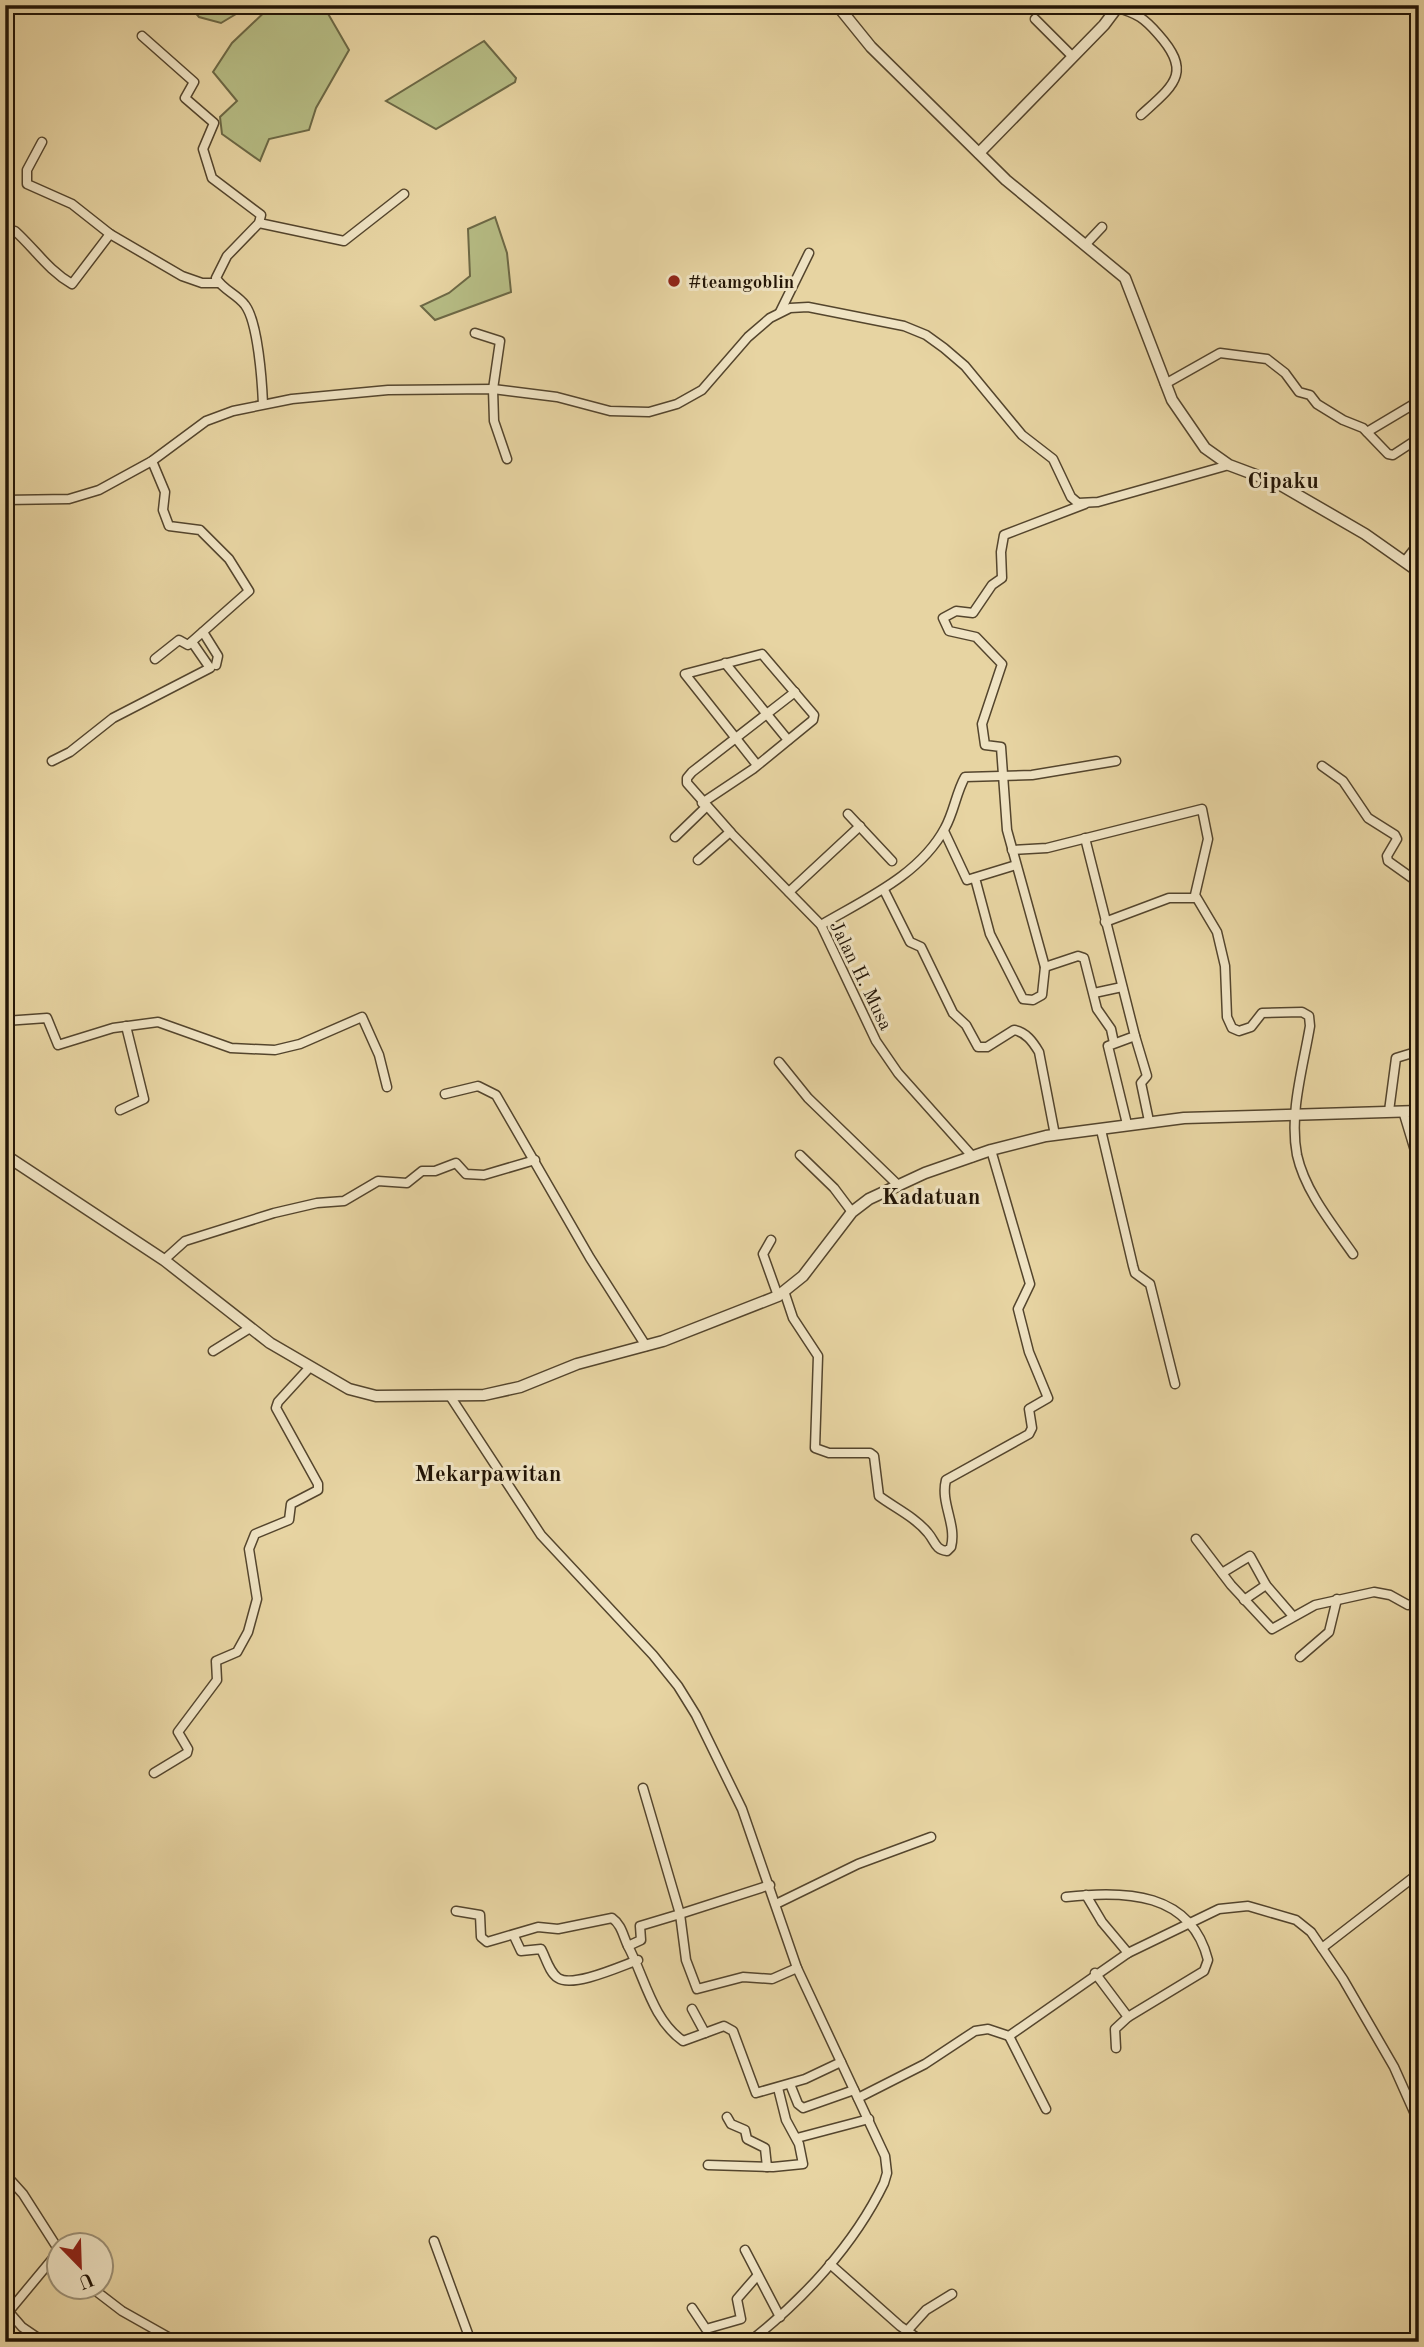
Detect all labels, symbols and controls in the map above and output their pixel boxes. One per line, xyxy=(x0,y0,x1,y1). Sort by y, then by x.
marker: #teamgoblin xyxy=(666,273,682,289)
place label: #teamgoblin xyxy=(688,274,794,293)
district label: Cipaku xyxy=(1247,470,1319,493)
street label: Jalan H. Musa xyxy=(825,918,895,1034)
district label: Kadatuan xyxy=(882,1186,981,1209)
district label: Mekarpawitan xyxy=(414,1463,562,1486)
north arrow xyxy=(46,2232,116,2302)
text: U xyxy=(75,2268,96,2291)

